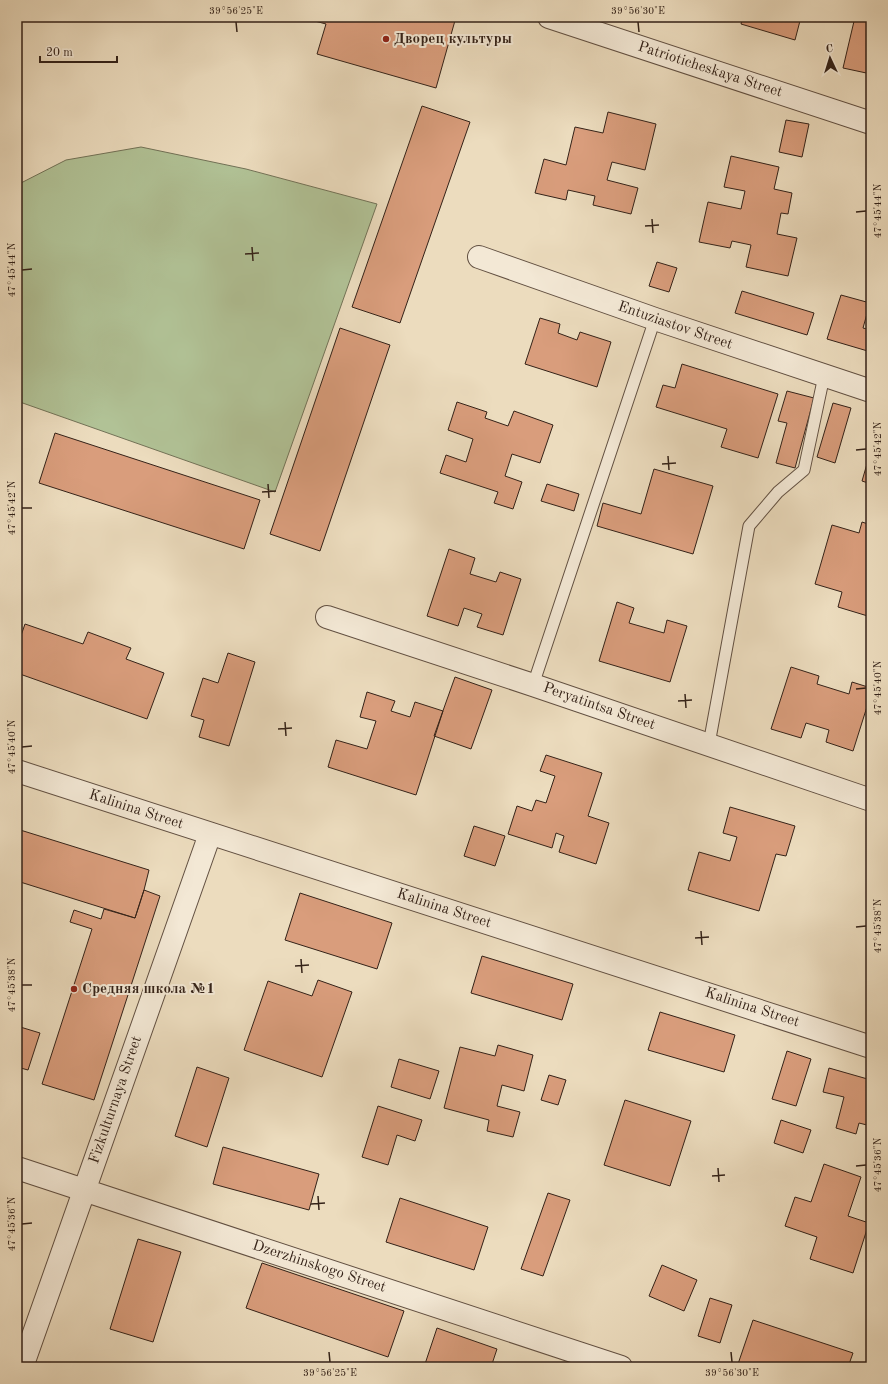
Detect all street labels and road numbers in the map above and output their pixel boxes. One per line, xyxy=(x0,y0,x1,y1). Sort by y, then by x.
street label: Patrioticheskaya Street xyxy=(636,40,784,100)
street label: Entuziastov Street xyxy=(616,299,734,353)
street label: Peryatintsa Street xyxy=(541,681,657,733)
street label: Kalinina Street xyxy=(87,788,185,832)
street label: Kalinina Street xyxy=(395,887,493,931)
street label: Kalinina Street xyxy=(703,986,801,1030)
street label: Fizkulturnaya Street xyxy=(87,1034,145,1166)
street label: Dzerzhinskogo Street xyxy=(250,1238,388,1296)

